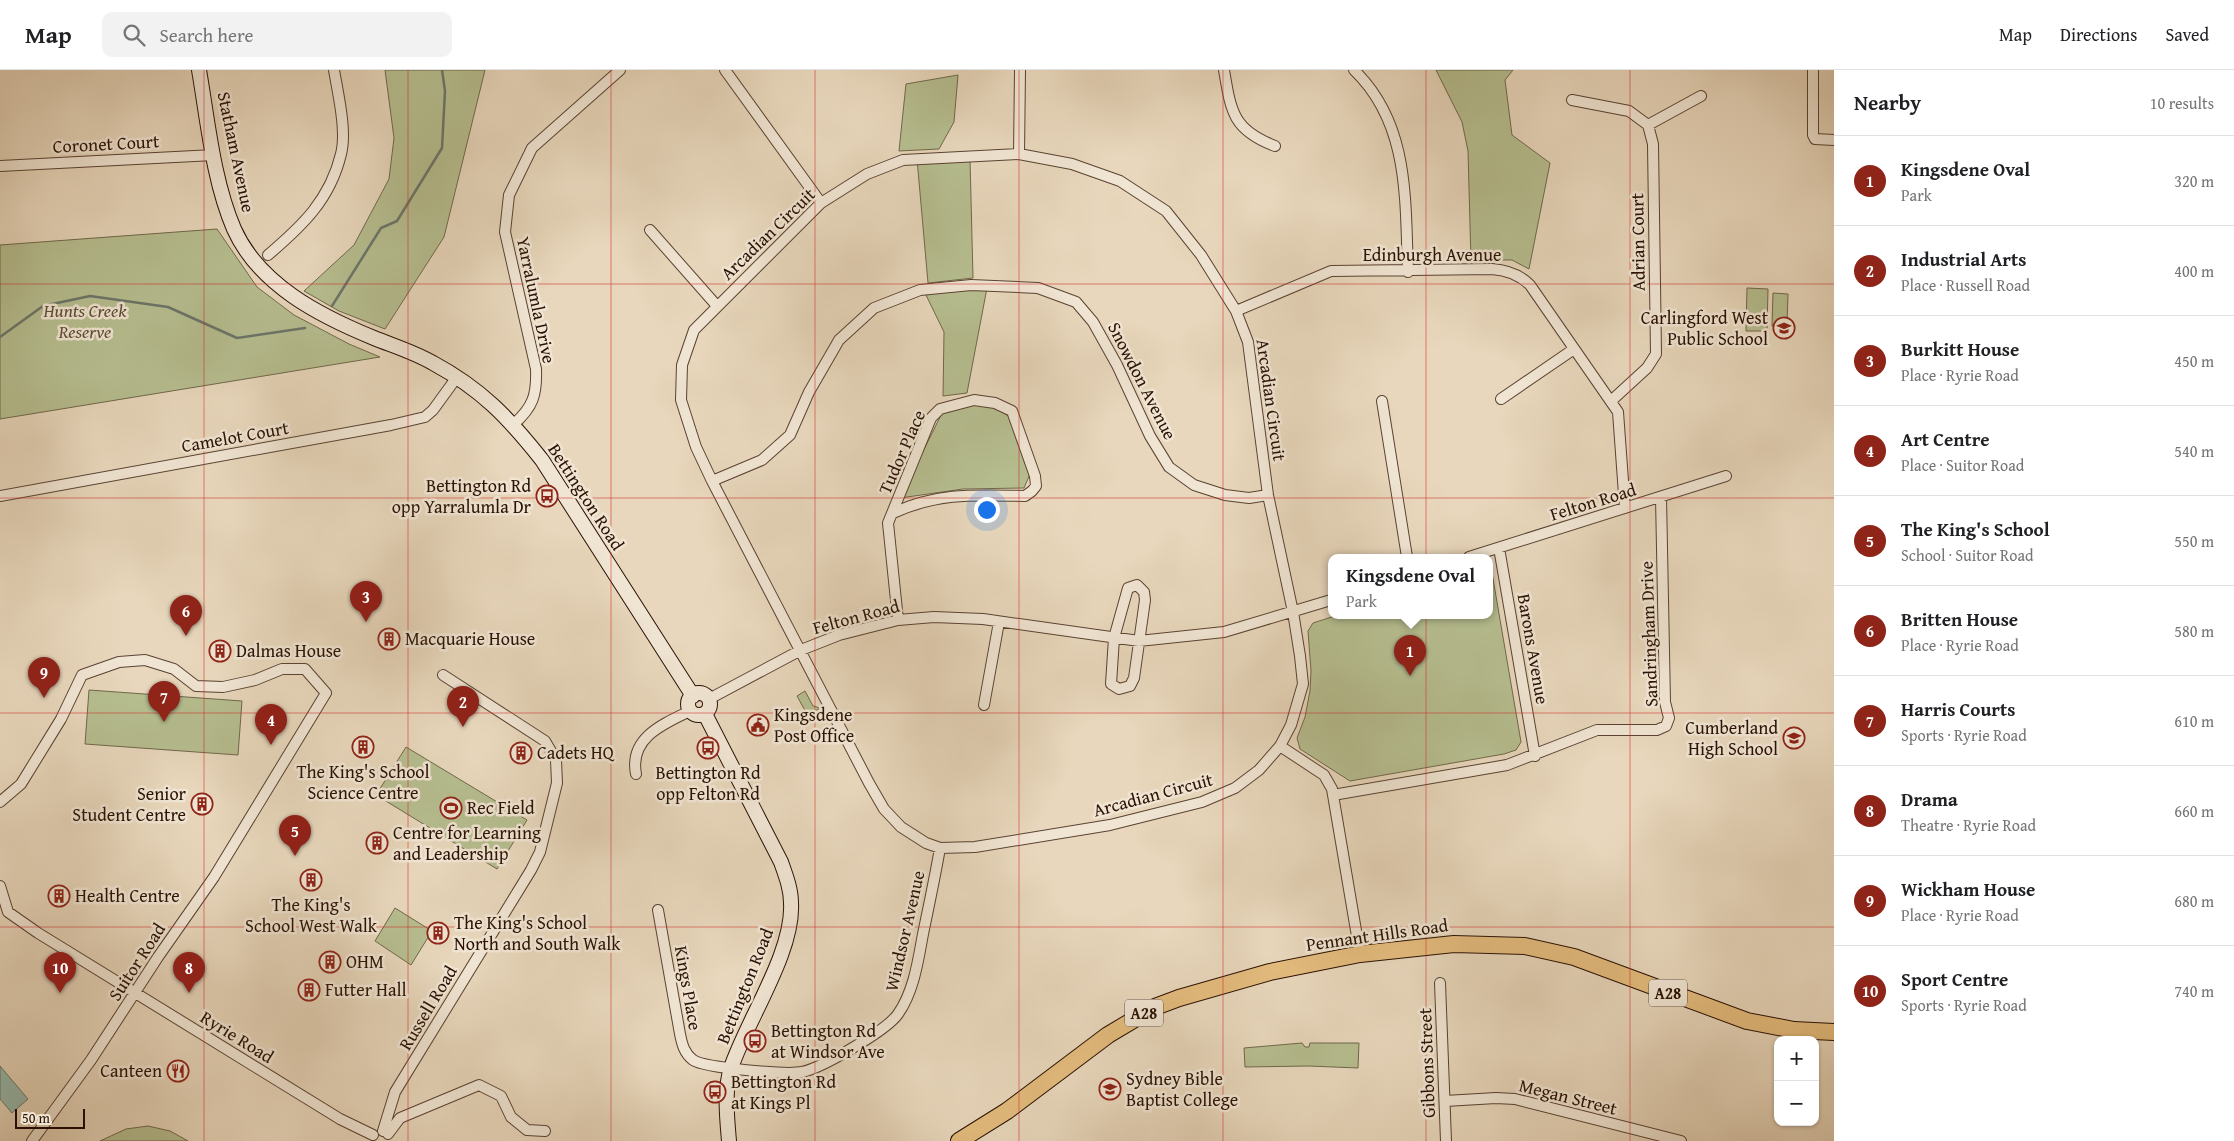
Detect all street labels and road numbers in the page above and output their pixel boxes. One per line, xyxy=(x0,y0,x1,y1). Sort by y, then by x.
street label: Statham Avenue xyxy=(211,89,262,215)
street label: Coronet Court xyxy=(52,127,161,160)
street label: Arcadian Circuit xyxy=(714,181,822,286)
street label: Adrian Court xyxy=(1623,192,1652,291)
street label: Yarralumla Drive xyxy=(510,234,563,366)
street label: Edinburgh Avenue xyxy=(1363,241,1501,268)
street label: Snowdon Avenue xyxy=(1101,317,1184,444)
street label: Arcadian Circuit xyxy=(1250,337,1294,463)
street label: Tudor Place xyxy=(871,405,932,498)
street label: Camelot Court xyxy=(179,414,291,459)
street label: Bettington Road xyxy=(542,438,631,556)
street label: Felton Road xyxy=(1546,476,1640,527)
street label: Sandringham Drive xyxy=(1632,560,1665,708)
street label: Felton Road xyxy=(809,592,903,641)
street label: Barons Avenue xyxy=(1511,592,1556,706)
street label: Arcadian Circuit xyxy=(1090,765,1216,823)
street label: Windsor Avenue xyxy=(878,868,932,994)
street label: Pennant Hills Road xyxy=(1304,911,1450,958)
street label: Suitor Road xyxy=(101,917,172,1006)
street label: Bettington Road xyxy=(709,923,780,1048)
street label: Kings Place xyxy=(668,943,709,1032)
street label: Russell Road xyxy=(392,960,464,1055)
road number: A28 xyxy=(1649,980,1687,1006)
road number: A28 xyxy=(1125,1000,1163,1026)
street label: Ryrie Road xyxy=(195,1003,279,1070)
street label: Gibbons Street xyxy=(1411,1007,1442,1119)
street label: Megan Street xyxy=(1516,1071,1621,1122)

